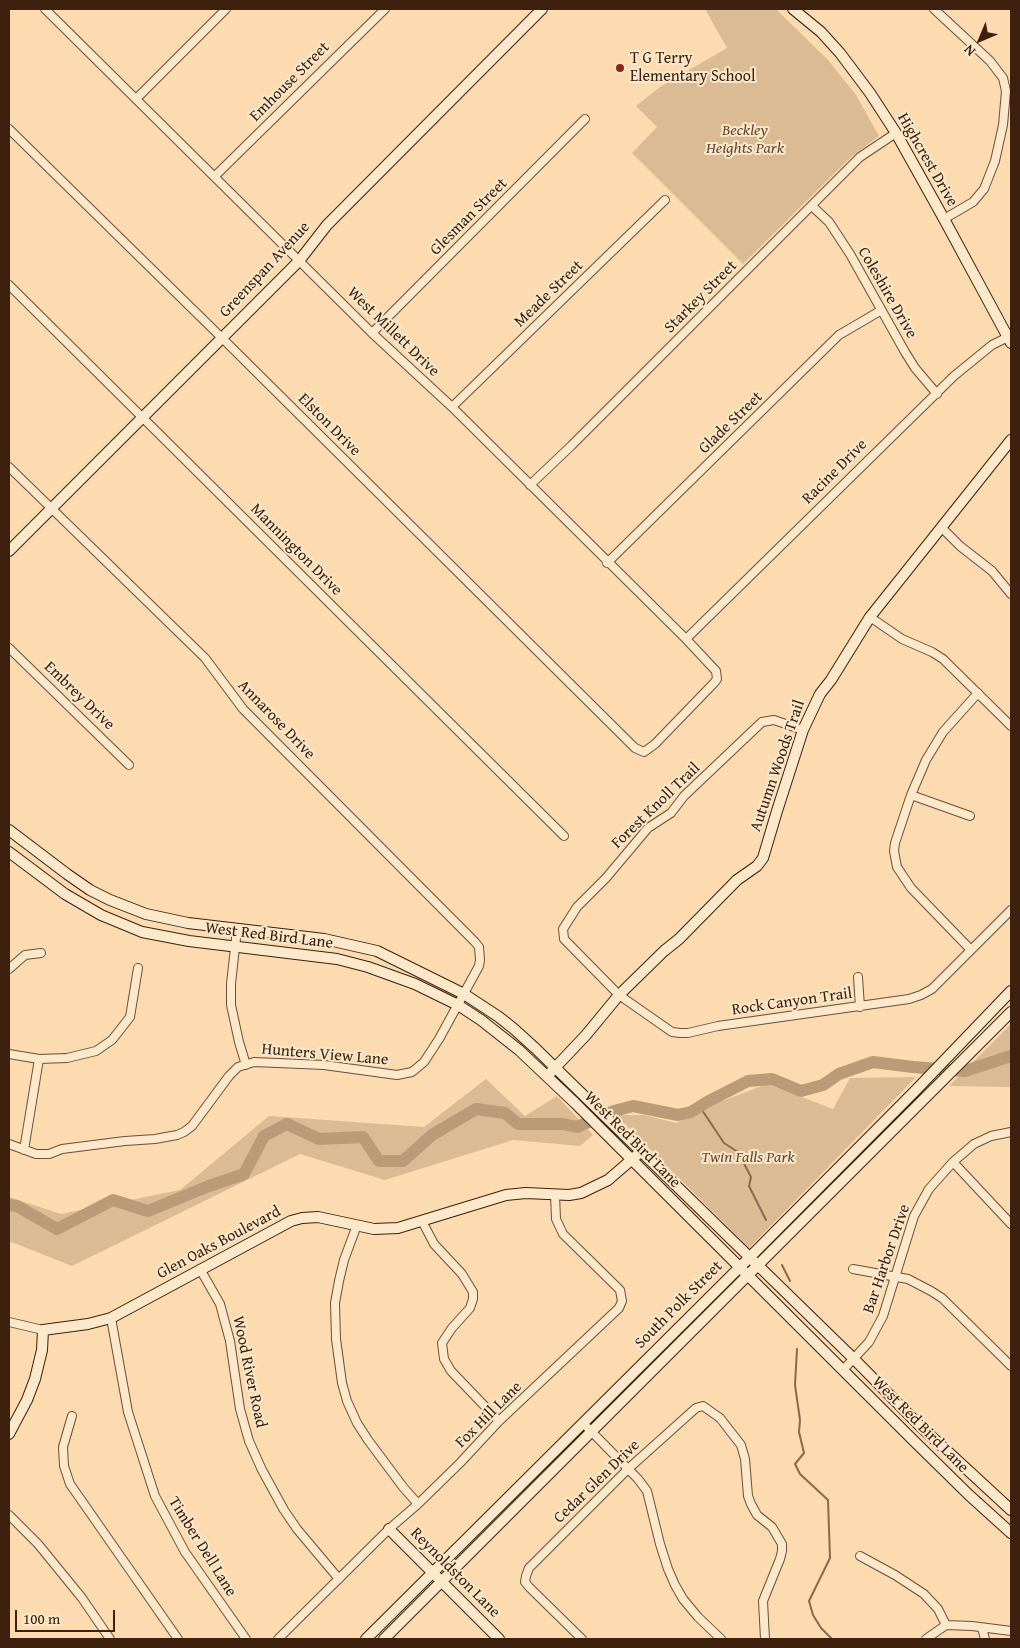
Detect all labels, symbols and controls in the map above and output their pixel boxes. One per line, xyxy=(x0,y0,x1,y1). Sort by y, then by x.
north arrow xyxy=(955,15,1005,65)
street label: Emhouse Street xyxy=(246,38,334,126)
text: N xyxy=(959,40,980,61)
place label: T G Terry Elementary School xyxy=(630,49,755,87)
marker: T G Terry Elementary School xyxy=(614,62,626,74)
street label: Highcrest Drive xyxy=(893,110,961,210)
park label: Beckley Heights Park xyxy=(706,121,784,159)
street label: Glesman Street xyxy=(426,174,512,260)
street label: Greenspan Avenue xyxy=(216,218,314,322)
street label: Coleshire Drive xyxy=(853,244,921,342)
street label: Meade Street xyxy=(511,256,587,332)
street label: Starkey Street xyxy=(661,257,741,337)
street label: West Millett Drive xyxy=(343,283,443,381)
street label: Glade Street xyxy=(695,388,767,458)
street label: Elston Drive xyxy=(294,390,364,460)
street label: Racine Drive xyxy=(798,435,872,509)
street label: Mannington Drive xyxy=(246,500,346,600)
street label: Embrey Drive xyxy=(40,658,118,734)
street label: Annarose Drive xyxy=(233,676,319,764)
street label: Autumn Woods Trail xyxy=(746,698,810,834)
street label: Forest Knoll Trail xyxy=(608,759,704,853)
street label: West Red Bird Lane xyxy=(204,919,334,953)
street label: Rock Canyon Trail xyxy=(731,984,853,1020)
street label: Hunters View Lane xyxy=(261,1040,389,1070)
street label: West Red Bird Lane xyxy=(580,1088,684,1192)
park label: Twin Falls Park xyxy=(701,1148,795,1168)
street label: Glen Oaks Boulevard xyxy=(154,1202,284,1284)
street label: Bar Harbor Drive xyxy=(859,1202,915,1316)
street label: South Polk Street xyxy=(631,1257,727,1353)
street label: Wood River Road xyxy=(228,1314,270,1430)
street label: West Red Bird Lane xyxy=(868,1373,972,1477)
street label: Fox Hill Lane xyxy=(452,1378,526,1452)
street label: Cedar Glen Drive xyxy=(550,1436,644,1528)
street label: Timber Dell Lane xyxy=(164,1494,240,1600)
street label: Reynoldston Lane xyxy=(406,1524,504,1622)
scale bar xyxy=(18,1600,118,1632)
text: 100 m xyxy=(23,1608,60,1629)

